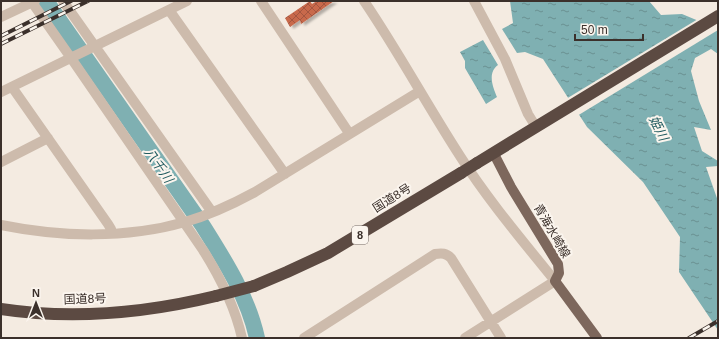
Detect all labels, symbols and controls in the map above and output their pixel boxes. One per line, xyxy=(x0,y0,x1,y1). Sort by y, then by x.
scale bar xyxy=(575,16,643,42)
text: 50 m xyxy=(581,23,608,37)
water label: 姫川 xyxy=(646,113,672,145)
water label: 八千川 xyxy=(141,145,177,187)
street label: 国道8号 xyxy=(370,181,414,215)
street label: 青海水崎線 xyxy=(531,202,573,260)
road number: 8 xyxy=(352,226,368,244)
north arrow xyxy=(16,283,56,323)
text: N xyxy=(32,287,40,299)
street label: 国道8号 xyxy=(63,291,107,307)

